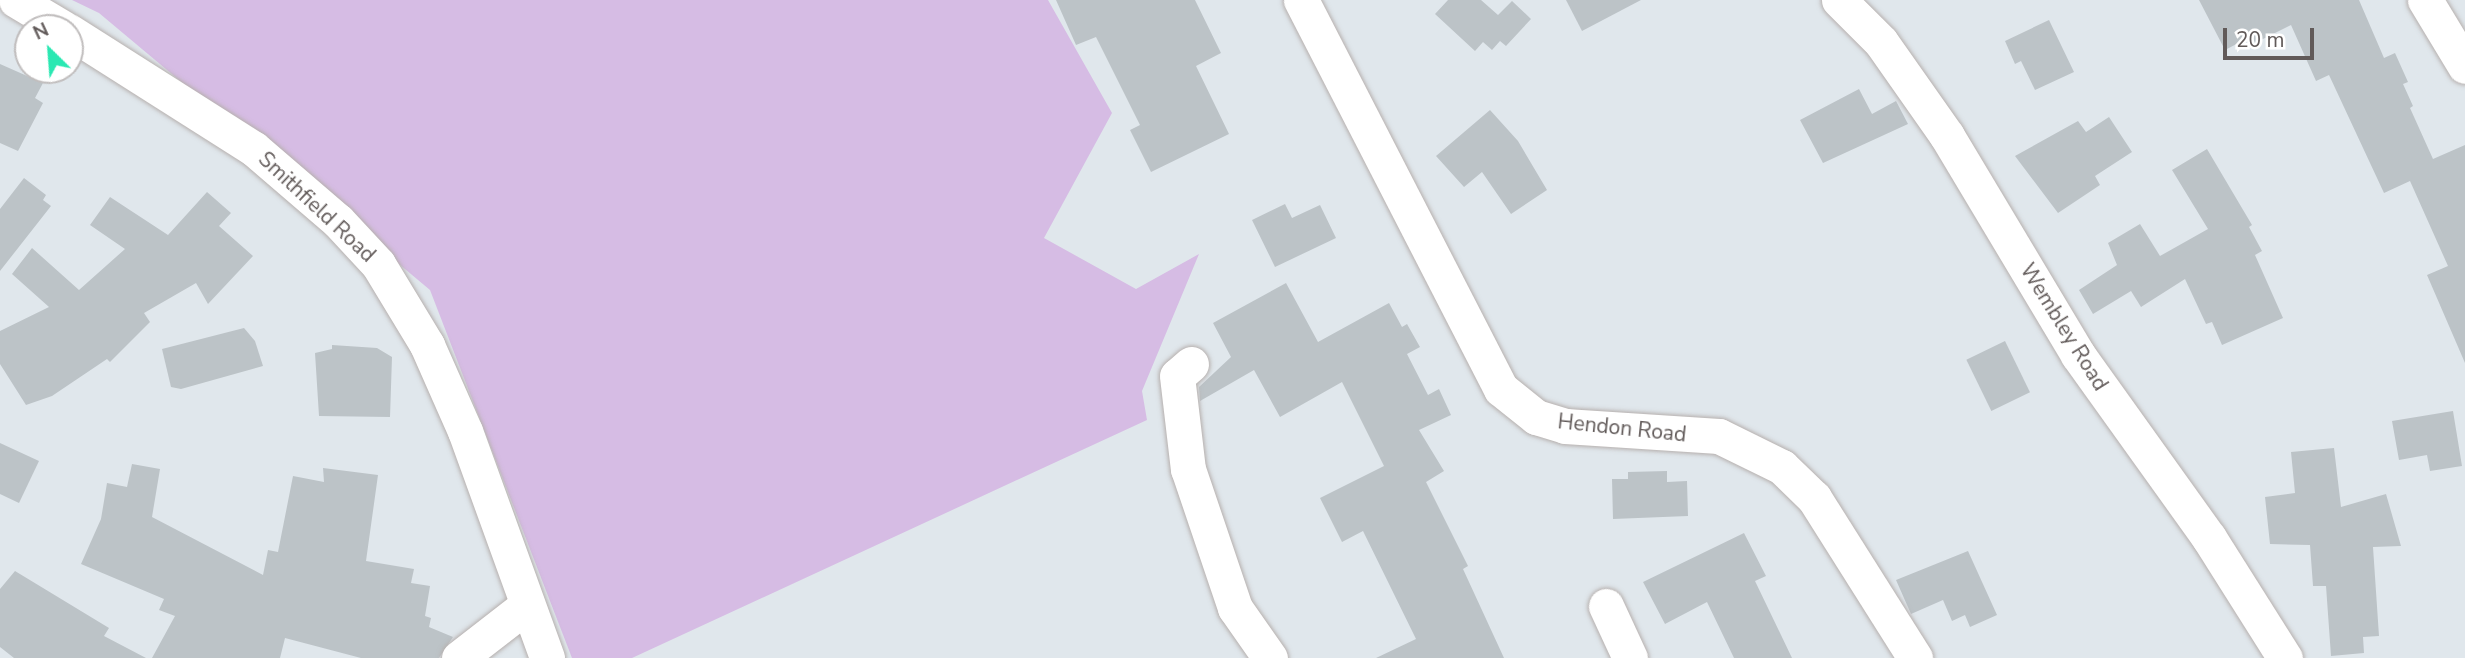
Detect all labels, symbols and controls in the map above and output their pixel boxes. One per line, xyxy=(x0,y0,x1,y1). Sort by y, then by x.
north arrow xyxy=(14,14,84,84)
scale bar xyxy=(2227,14,2318,58)
text: N xyxy=(29,17,53,47)
text: 20 m xyxy=(2236,26,2285,54)
street label: Smithfield Road xyxy=(253,146,381,268)
street label: Wembley Road xyxy=(2015,259,2113,395)
street label: Hendon Road xyxy=(1556,409,1688,447)

